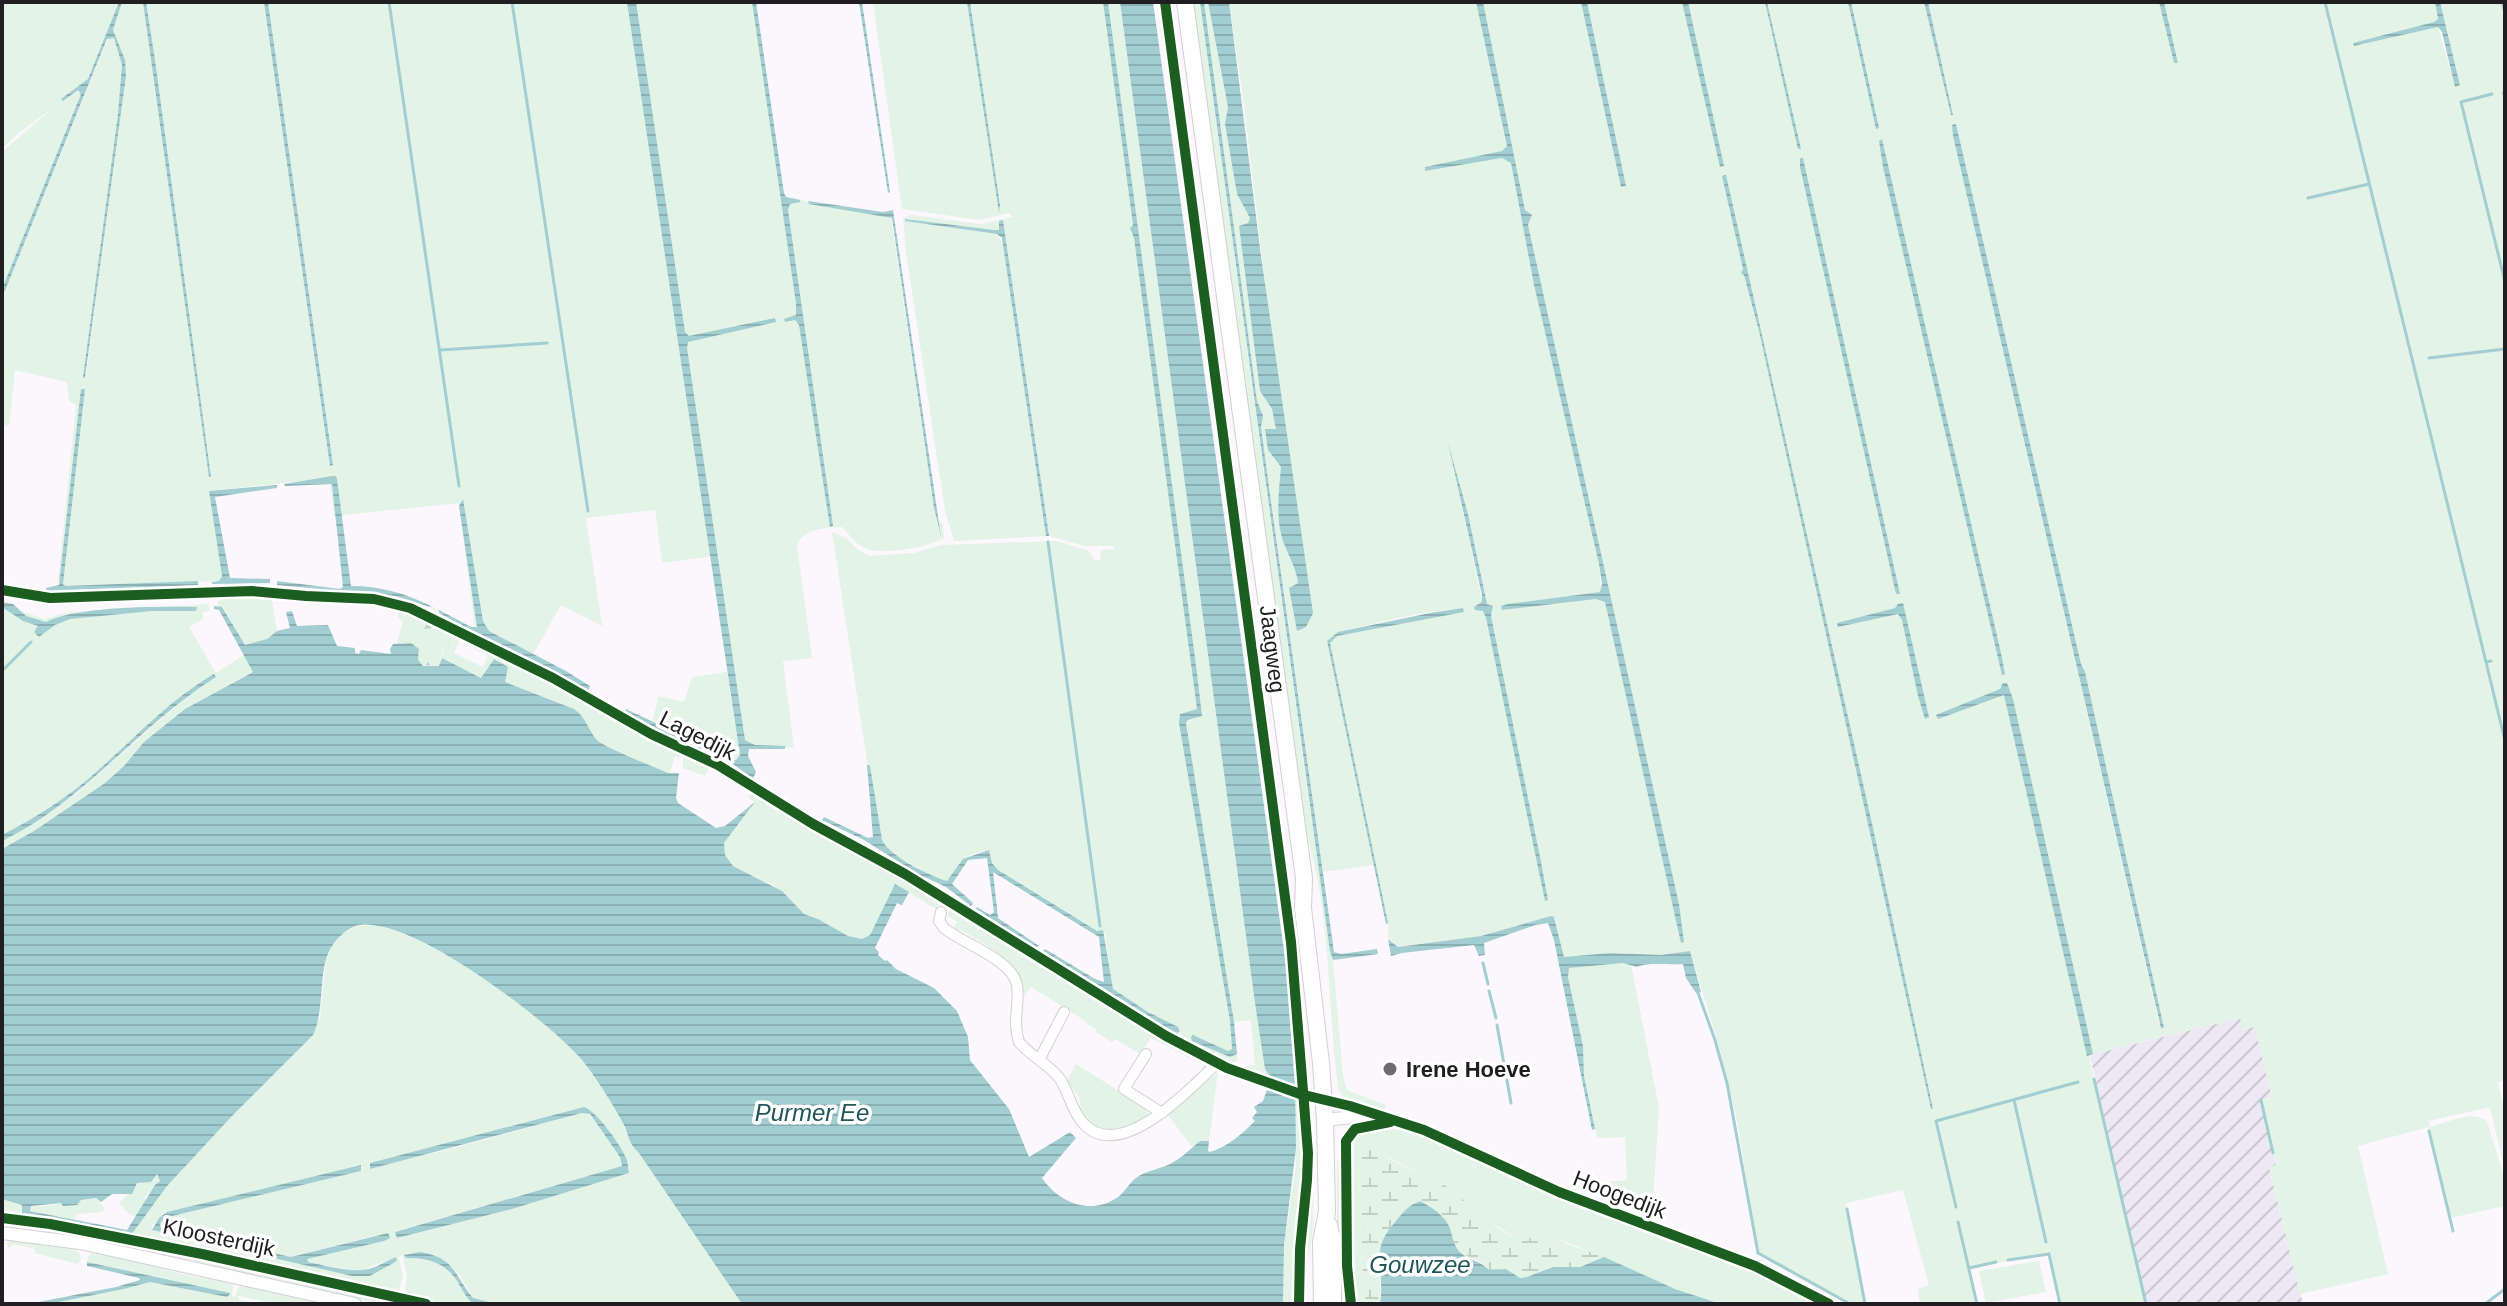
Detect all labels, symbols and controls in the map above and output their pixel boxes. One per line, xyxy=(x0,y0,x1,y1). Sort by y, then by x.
street label: Jaagweg xyxy=(1255,604,1290,694)
street label: Lagedijk xyxy=(656,706,741,766)
place label: Irene Hoeve xyxy=(1406,1057,1531,1082)
marker: Irene Hoeve xyxy=(1381,1060,1399,1078)
water label: Purmer Ee xyxy=(755,1099,869,1126)
street label: Hoogedijk xyxy=(1570,1165,1671,1224)
street label: Kloosterdijk xyxy=(161,1213,278,1262)
water label: Gouwzee xyxy=(1369,1251,1471,1278)

